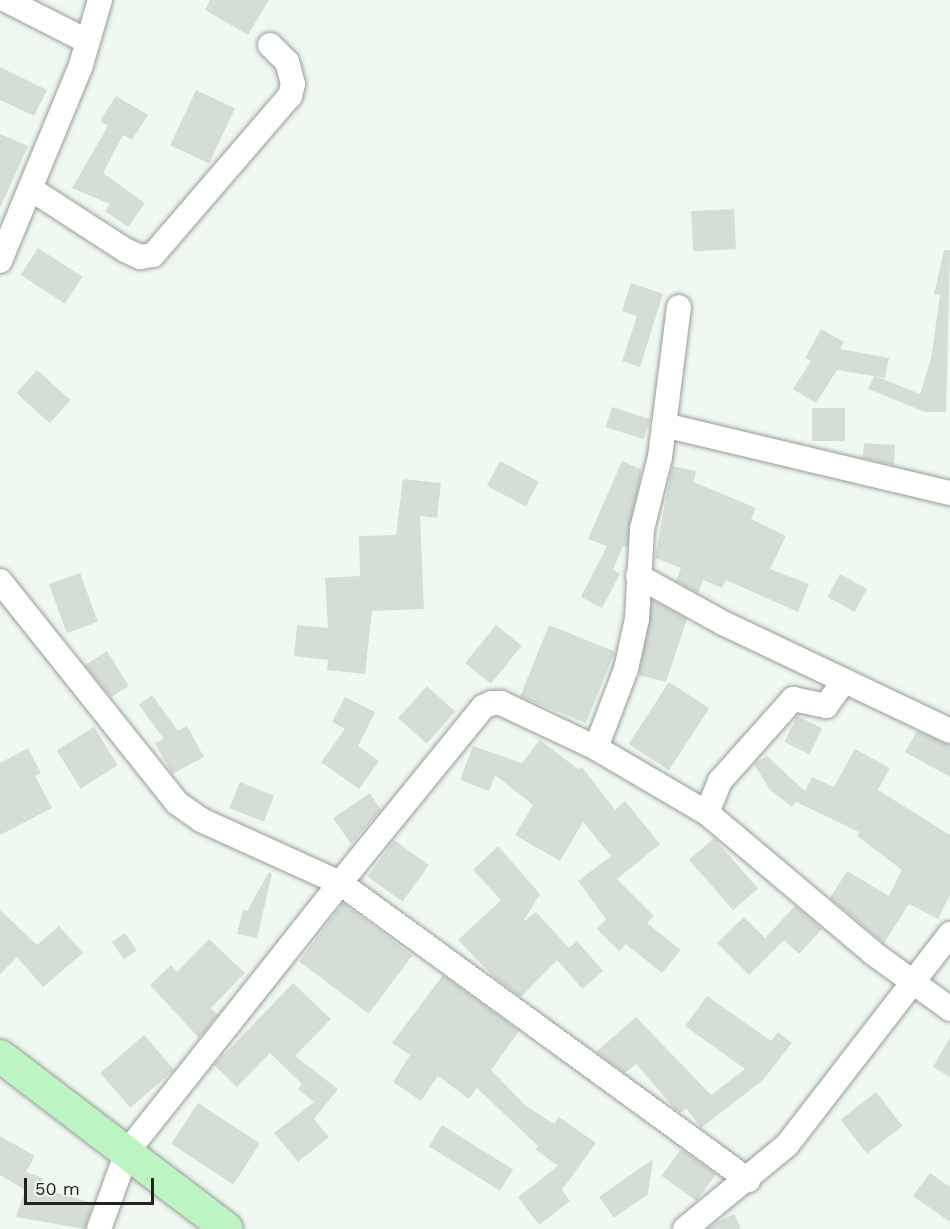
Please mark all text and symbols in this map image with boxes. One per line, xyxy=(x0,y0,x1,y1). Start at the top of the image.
scale bar xyxy=(27,1166,158,1204)
text: 50 m xyxy=(35,1178,80,1199)

